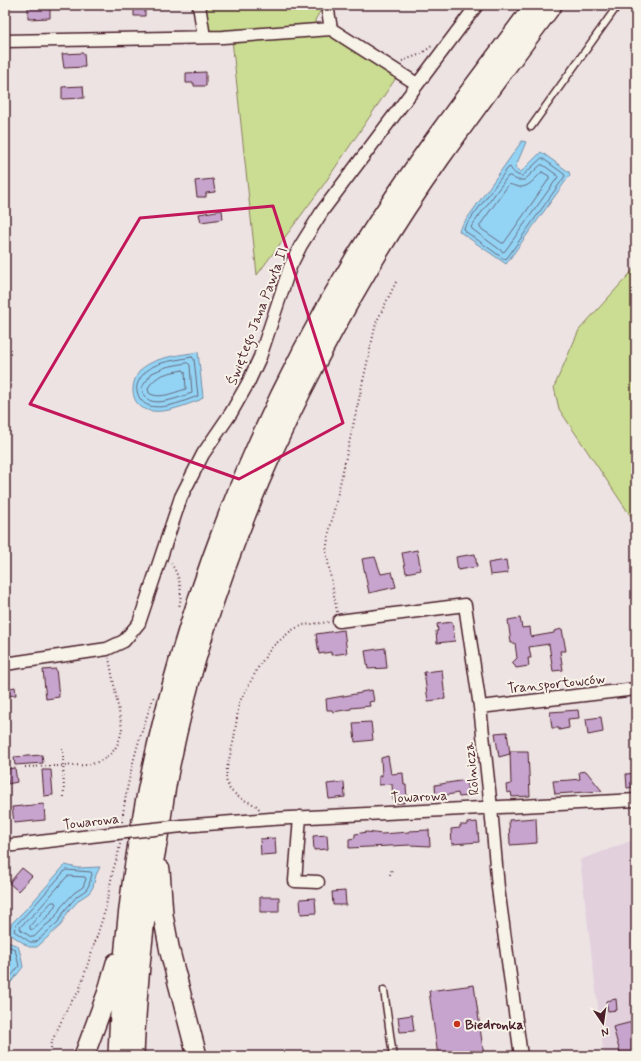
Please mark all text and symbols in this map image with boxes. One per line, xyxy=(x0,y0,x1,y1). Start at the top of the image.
street label: Świętego Jana Pawła II xyxy=(223,245,294,389)
street label: Transportowców xyxy=(506,670,606,698)
street label: Rolnicza xyxy=(460,741,484,796)
street label: Towarowa xyxy=(390,787,448,807)
street label: Towarowa xyxy=(62,810,120,834)
north arrow xyxy=(583,1003,623,1043)
place label: Biedronka xyxy=(465,1016,524,1034)
marker: Biedronka xyxy=(452,1019,462,1029)
text: N xyxy=(600,1024,610,1039)

